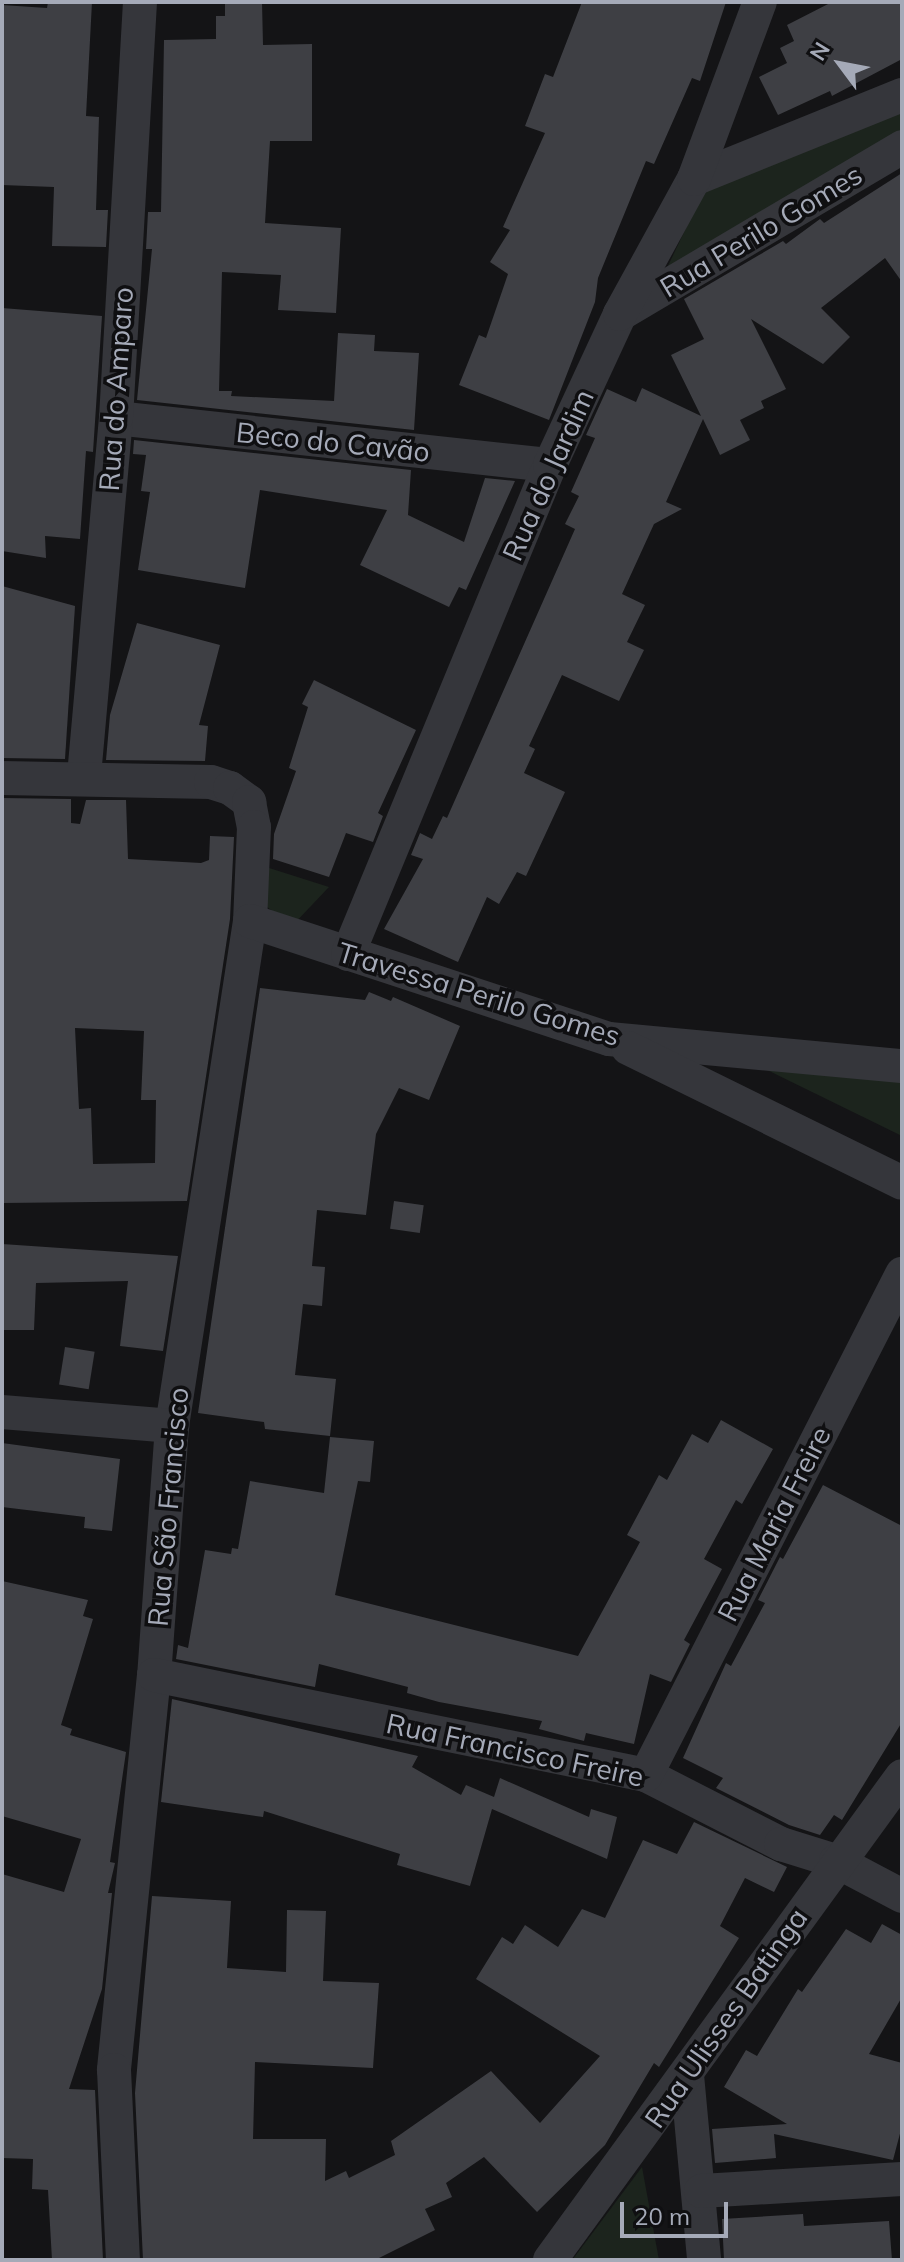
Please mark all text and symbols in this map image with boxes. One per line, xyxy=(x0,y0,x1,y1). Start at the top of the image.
north arrow xyxy=(800,24,880,104)
text: N xyxy=(803,37,836,66)
street label: Rua Perilo Gomes xyxy=(654,158,868,304)
street label: Rua do Amparo xyxy=(92,286,140,492)
street label: Rua do Jardim xyxy=(495,384,601,566)
street label: Beco do Cavão xyxy=(235,415,431,469)
street label: Travessa Perilo Gomes xyxy=(334,935,624,1053)
street label: Rua São Francisco xyxy=(141,1386,195,1628)
street label: Rua Maria Freire xyxy=(710,1421,838,1627)
street label: Rua Francisco Freire xyxy=(383,1706,647,1794)
street label: Rua Ulisses Batinga xyxy=(638,1902,814,2134)
scale bar xyxy=(624,2186,732,2236)
text: 20 m xyxy=(634,2201,690,2231)

